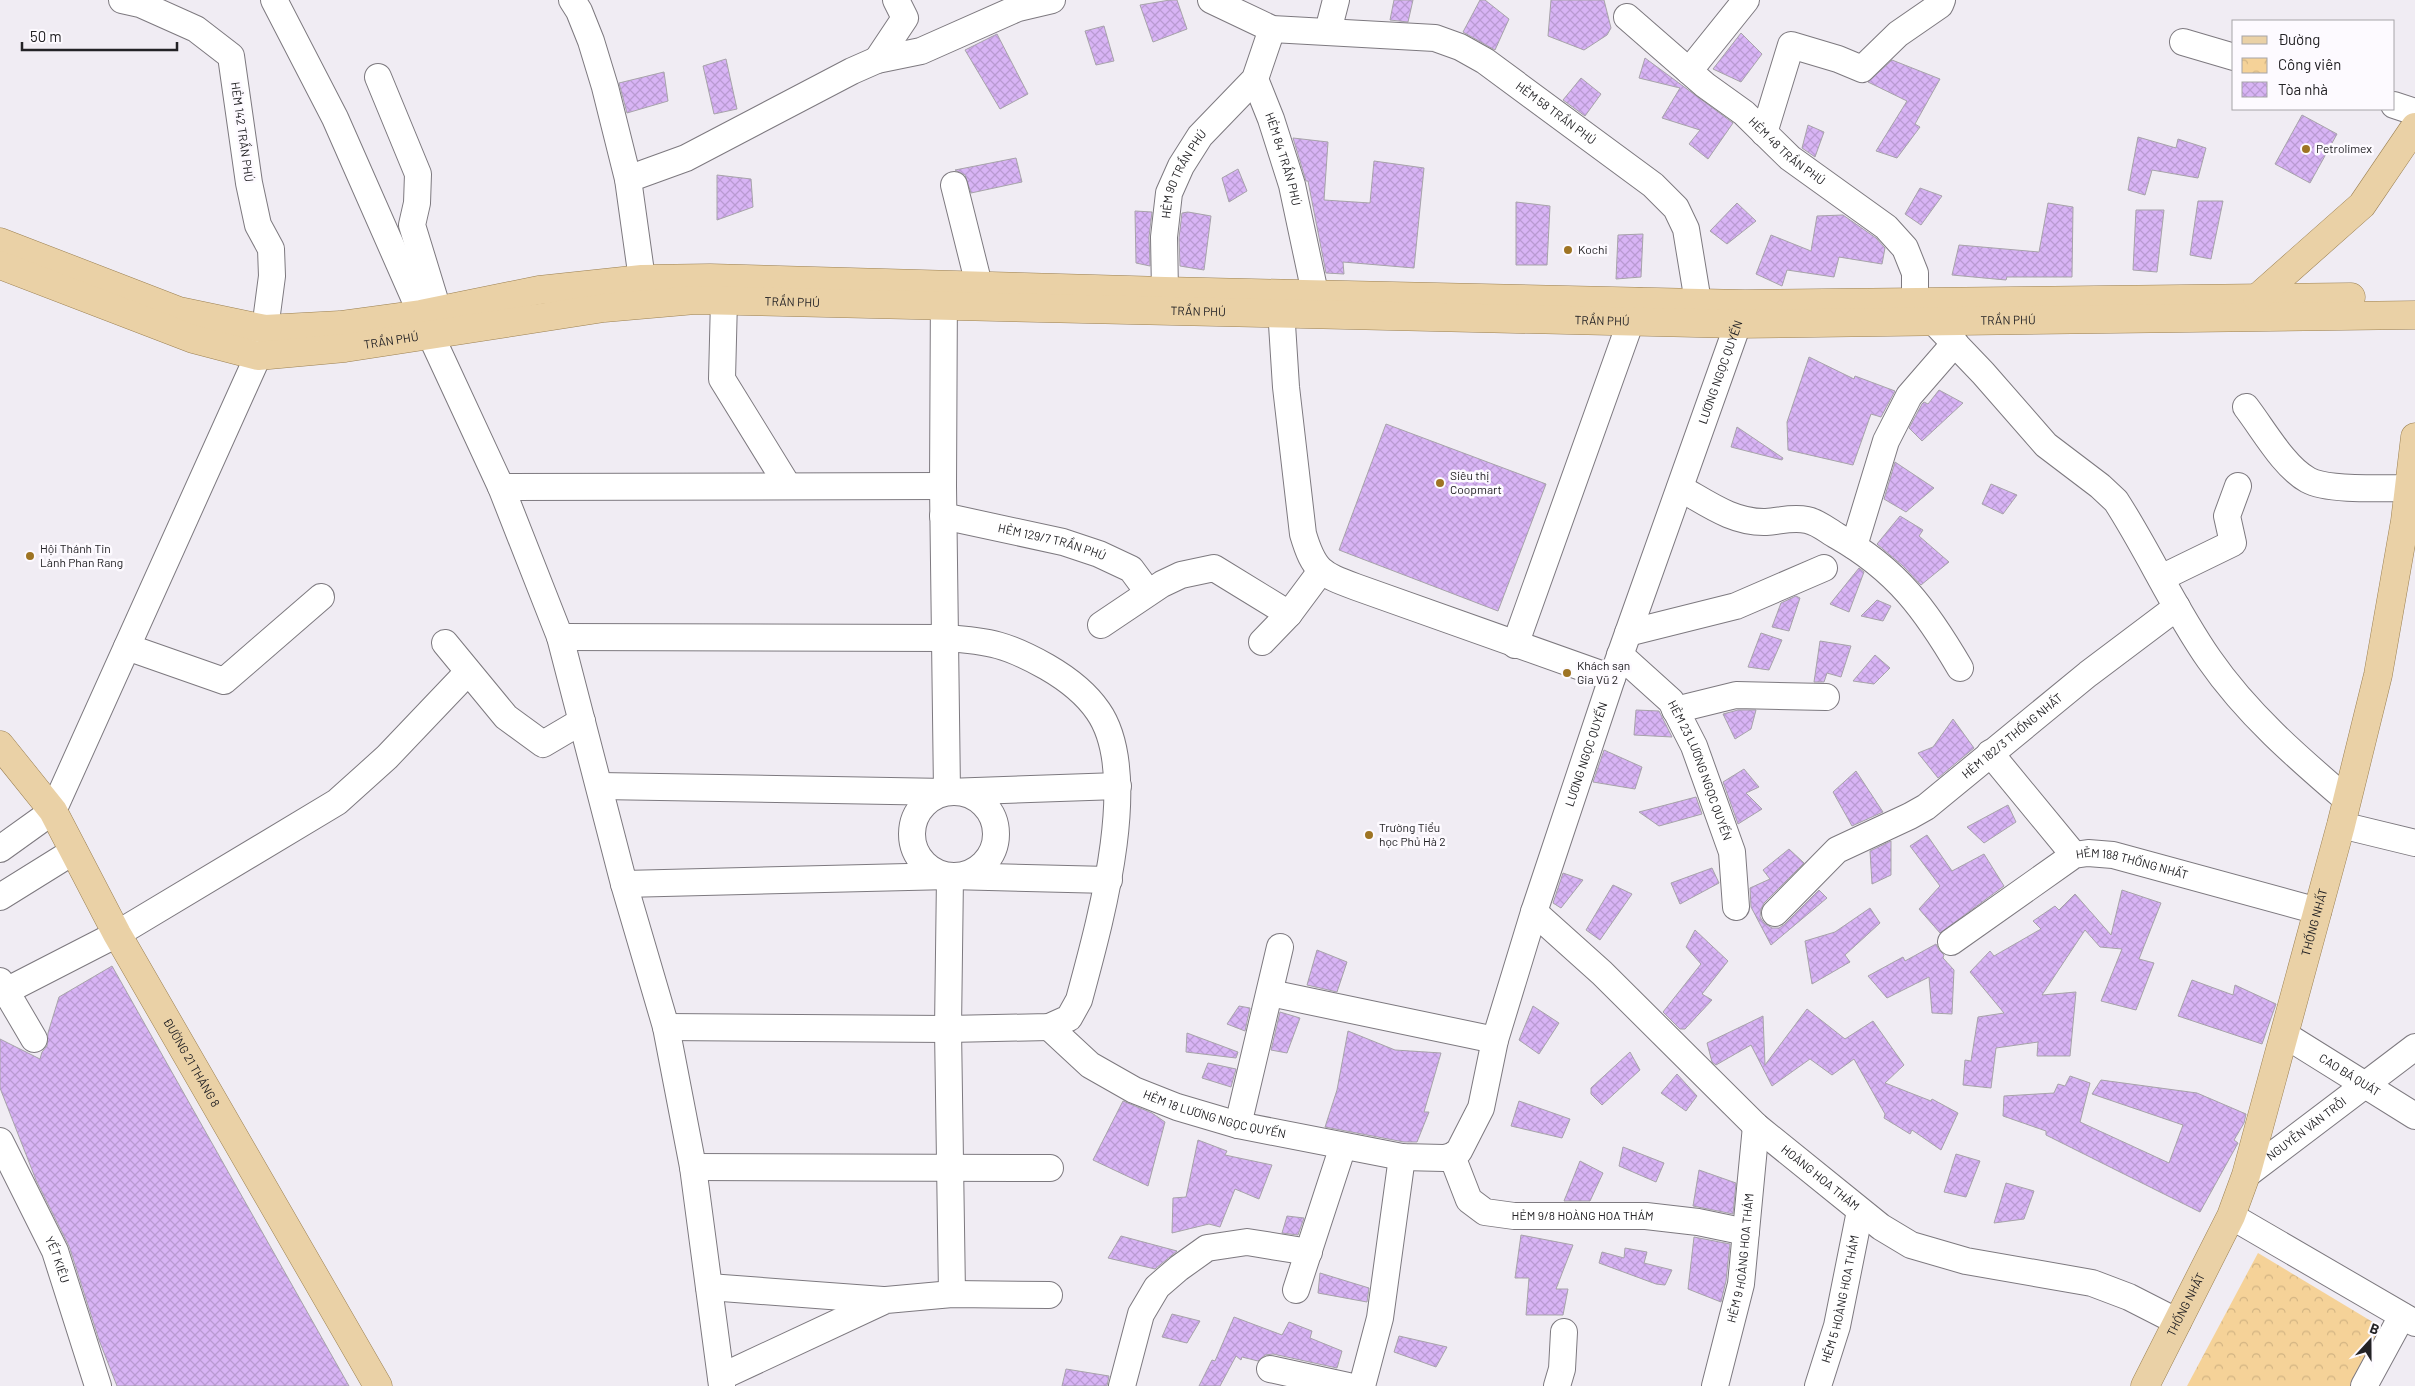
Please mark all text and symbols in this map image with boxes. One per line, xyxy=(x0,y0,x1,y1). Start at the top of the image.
scale bar xyxy=(22,20,178,52)
legend xyxy=(2232,20,2395,110)
text: 50 m xyxy=(30,27,62,45)
text: Đường xyxy=(2278,30,2320,48)
text: Công viên xyxy=(2278,55,2341,73)
street label: HẺM 58 TRẦN PHÚ xyxy=(1514,78,1599,147)
text: Tòa nhà xyxy=(2278,80,2328,98)
street label: HẺM 142 TRẦN PHÚ xyxy=(229,81,257,183)
street label: HẺM 84 TRẦN PHÚ xyxy=(1263,110,1304,207)
street label: HẺM 48 TRẦN PHÚ xyxy=(1746,114,1828,187)
street label: HẺM 90 TRẦN PHÚ xyxy=(1158,126,1209,219)
place label: Petrolimex xyxy=(2316,141,2372,155)
marker: Petrolimex xyxy=(2300,143,2312,155)
place label: Kochi xyxy=(1578,242,1607,256)
marker: Kochi xyxy=(1562,244,1574,256)
street label: TRẦN PHÚ xyxy=(765,294,820,309)
street label: TRẦN PHÚ xyxy=(1170,303,1226,318)
street label: TRẦN PHÚ xyxy=(1574,312,1630,328)
street label: TRẦN PHÚ xyxy=(1980,312,2036,327)
street label: LƯƠNG NGỌC QUYẾN xyxy=(1695,318,1745,426)
street label: TRẦN PHÚ xyxy=(363,329,419,351)
place label: Siêu thị Coopmart xyxy=(1450,468,1502,496)
marker: Siêu thị Coopmart xyxy=(1434,477,1446,489)
street label: HẺM 129/7 TRẦN PHÚ xyxy=(997,520,1109,562)
place label: Hội Thánh Tin Lành Phan Rang xyxy=(40,541,123,569)
marker: Hội Thánh Tin Lành Phan Rang xyxy=(24,550,36,562)
place label: Khách sạn Gia Vũ 2 xyxy=(1577,658,1630,686)
marker: Khách sạn Gia Vũ 2 xyxy=(1561,667,1573,679)
street label: HẺM 182/3 THỐNG NHẤT xyxy=(1959,690,2065,781)
street label: HẺM 23 LƯƠNG NGỌC QUYẾN xyxy=(1666,698,1735,842)
street label: LƯƠNG NGỌC QUYẾN xyxy=(1562,700,1610,808)
place label: Trường Tiểu học Phủ Hà 2 xyxy=(1379,820,1446,848)
marker: Trường Tiểu học Phủ Hà 2 xyxy=(1363,829,1375,841)
street label: HẺM 188 THỐNG NHẤT xyxy=(2075,845,2190,881)
street label: THỐNG NHẤT xyxy=(2298,887,2330,957)
street label: ĐƯỜNG 21 THÁNG 8 xyxy=(161,1015,223,1109)
street label: CAO BÁ QUÁT xyxy=(2317,1050,2383,1099)
street label: HẺM 18 LƯƠNG NGỌC QUYẾN xyxy=(1141,1086,1287,1140)
street label: NGUYỄN VĂN TRỖI xyxy=(2263,1094,2349,1163)
street label: HOÀNG HOA THÁM xyxy=(1779,1141,1863,1213)
street label: HẺM 9 HOÀNG HOA THÁM xyxy=(1723,1192,1756,1324)
street label: HẺM 9/8 HOÀNG HOA THÁM xyxy=(1512,1208,1654,1223)
street label: YẾT KIÊU xyxy=(43,1234,73,1285)
street label: HẺM 5 HOÀNG HOA THÁM xyxy=(1818,1234,1861,1364)
street label: THỐNG NHẤT xyxy=(2163,1270,2207,1338)
north arrow xyxy=(2345,1316,2395,1366)
text: B xyxy=(2368,1319,2382,1338)

